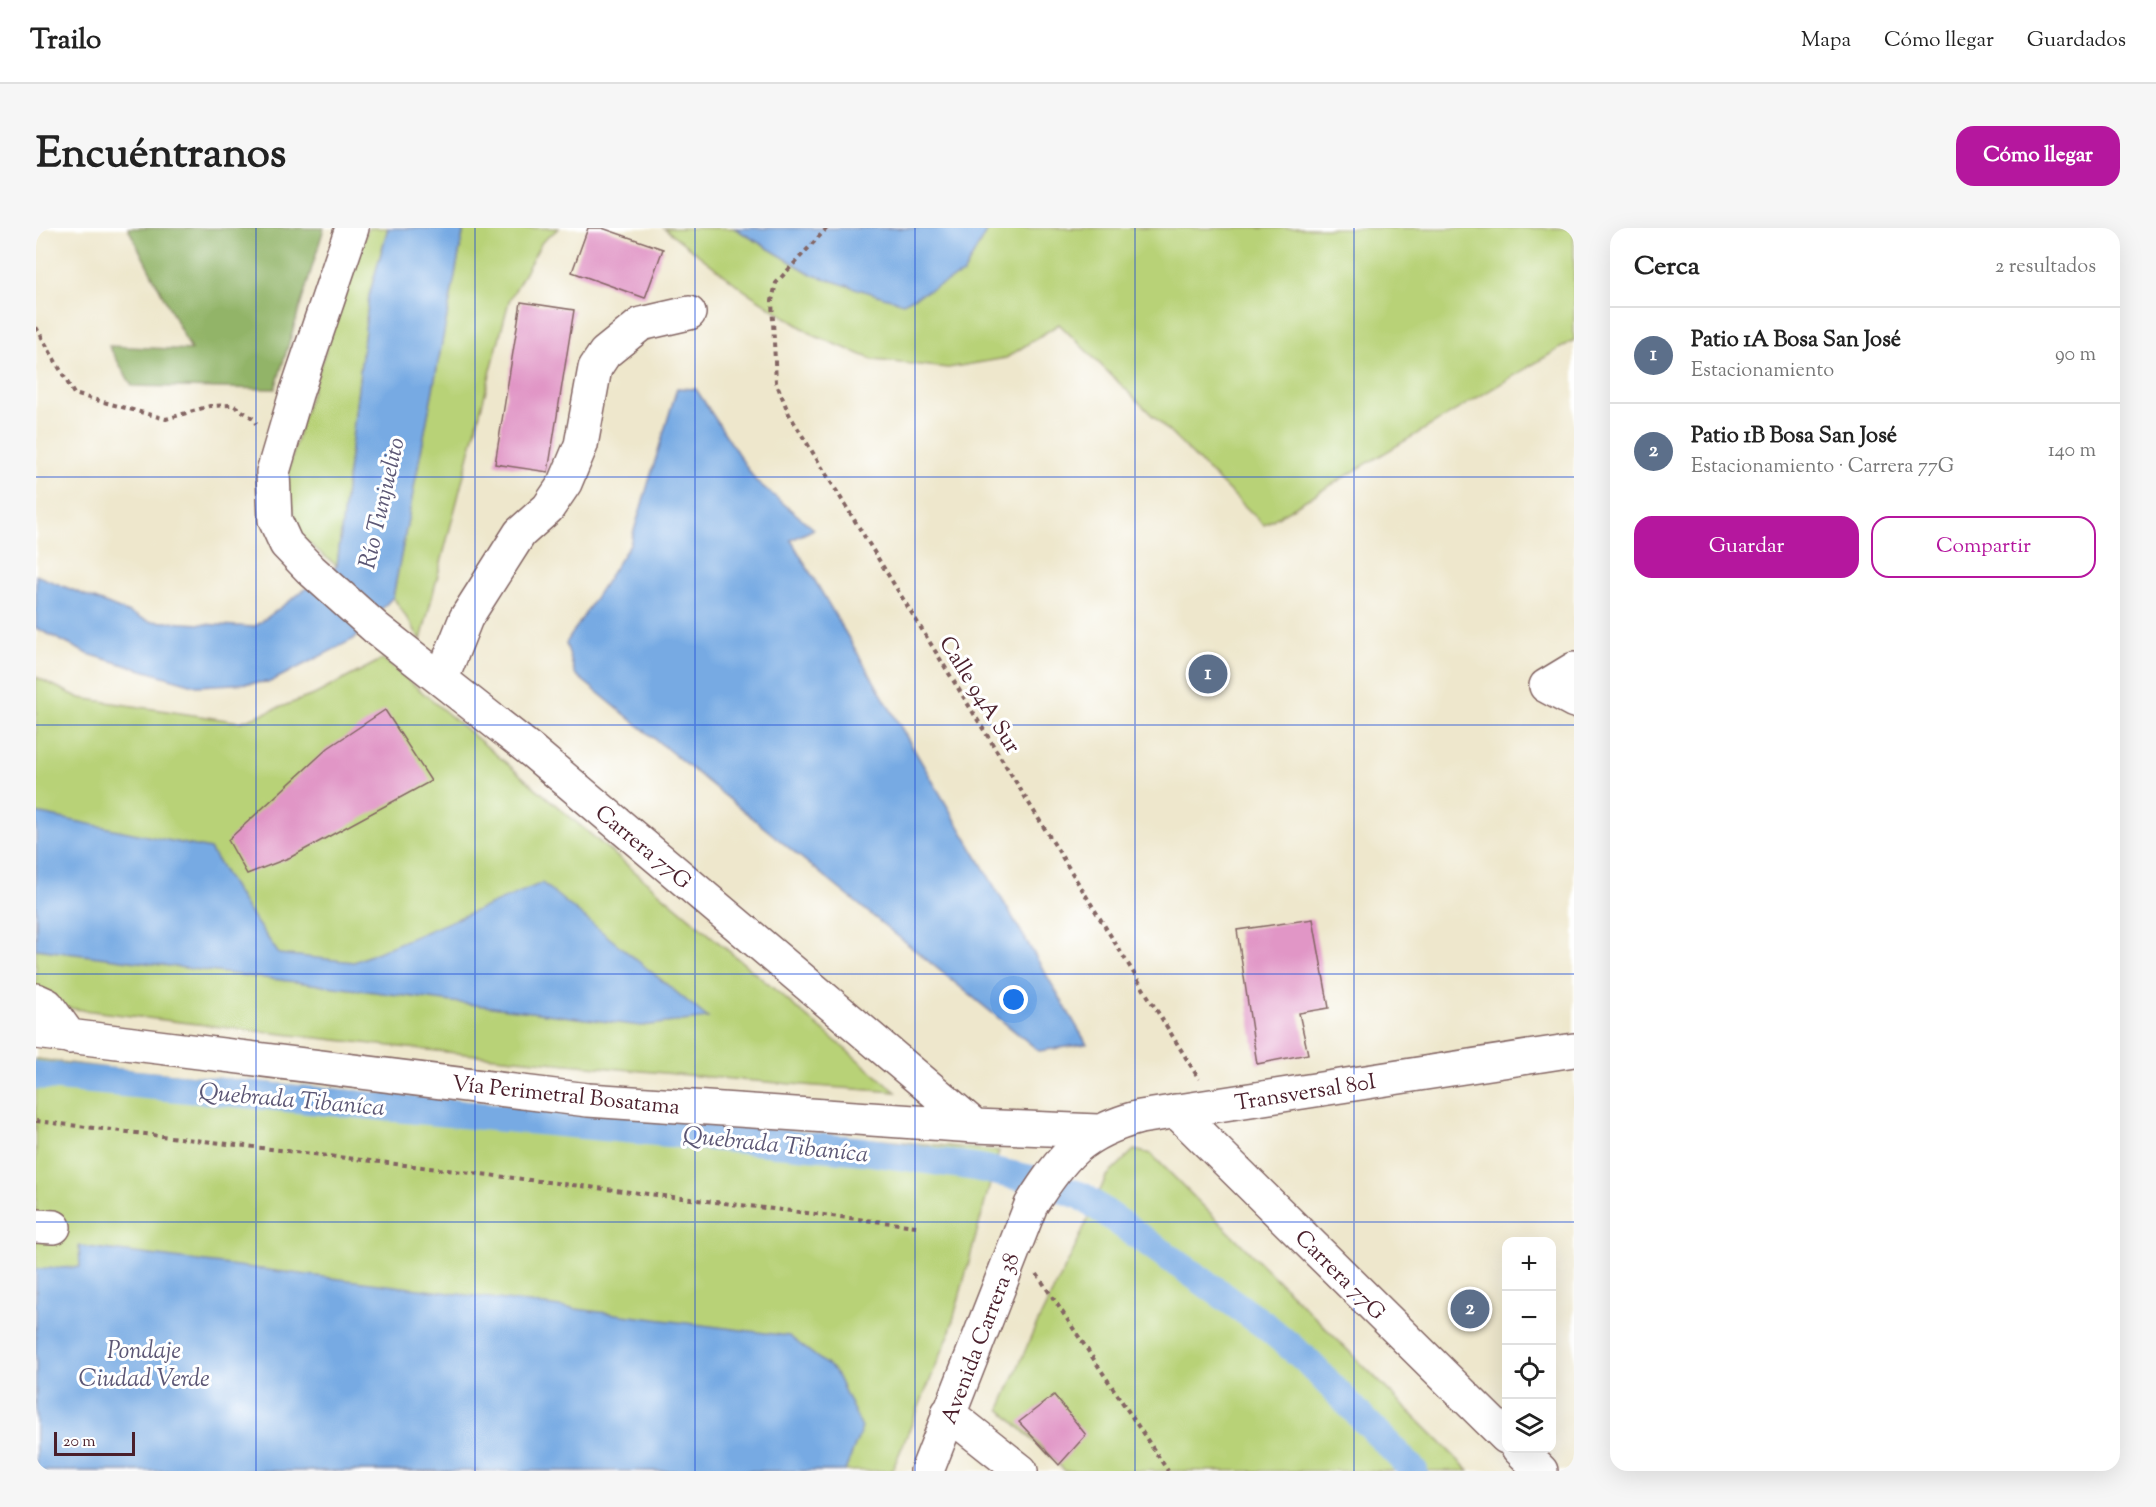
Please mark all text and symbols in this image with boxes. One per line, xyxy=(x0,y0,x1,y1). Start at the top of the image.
text: Trailo xyxy=(30,21,101,61)
text: Mapa xyxy=(1801,26,1851,56)
text: Cómo llegar xyxy=(1884,26,1994,56)
text: Guardados xyxy=(2027,26,2126,56)
text: Encuéntranos xyxy=(36,126,286,186)
button: Cómo llegar xyxy=(1956,126,2120,186)
text: Cerca xyxy=(1634,249,1700,286)
text: 2 resultados xyxy=(1995,253,2096,282)
text: Patio 1A Bosa San José xyxy=(1691,325,1901,357)
text: 1 xyxy=(1650,341,1657,370)
text: 90 m xyxy=(2055,341,2096,370)
text: Estacionamiento xyxy=(1691,357,1834,386)
text: Patio 1B Bosa San José xyxy=(1691,421,1897,453)
water label: Río Tunjuelito xyxy=(351,434,415,572)
text: 2 xyxy=(1649,437,1658,466)
text: 140 m xyxy=(2048,437,2096,466)
text: Estacionamiento · Carrera 77G xyxy=(1691,453,1954,482)
button: Guardar xyxy=(1634,516,1859,578)
button: Compartir xyxy=(1871,516,2096,578)
street label: Calle 94A Sur xyxy=(930,631,1027,760)
pin: 1 xyxy=(1188,652,1228,696)
street label: Carrera 77G xyxy=(587,798,697,898)
your location xyxy=(999,985,1028,1014)
street label: Transversal 80I xyxy=(1233,1067,1378,1121)
street label: Vía Perimetral Bosatama xyxy=(450,1069,681,1125)
water label: Quebrada Tibaníca xyxy=(198,1076,386,1126)
water label: Quebrada Tibaníca xyxy=(681,1119,870,1173)
street label: Carrera 77G xyxy=(1286,1223,1392,1329)
map controls xyxy=(1502,1237,1556,1453)
button: + xyxy=(1502,1237,1556,1291)
street label: Avenida Carrera 38 xyxy=(934,1249,1029,1429)
pin: 2 xyxy=(1450,1286,1490,1332)
button: − xyxy=(1502,1291,1556,1345)
water label: Pondaje Ciudad Verde xyxy=(78,1335,210,1397)
button: locate xyxy=(1502,1345,1556,1399)
button: layers xyxy=(1502,1399,1556,1453)
scale bar xyxy=(54,1429,135,1456)
text: 20 m xyxy=(63,1431,96,1454)

